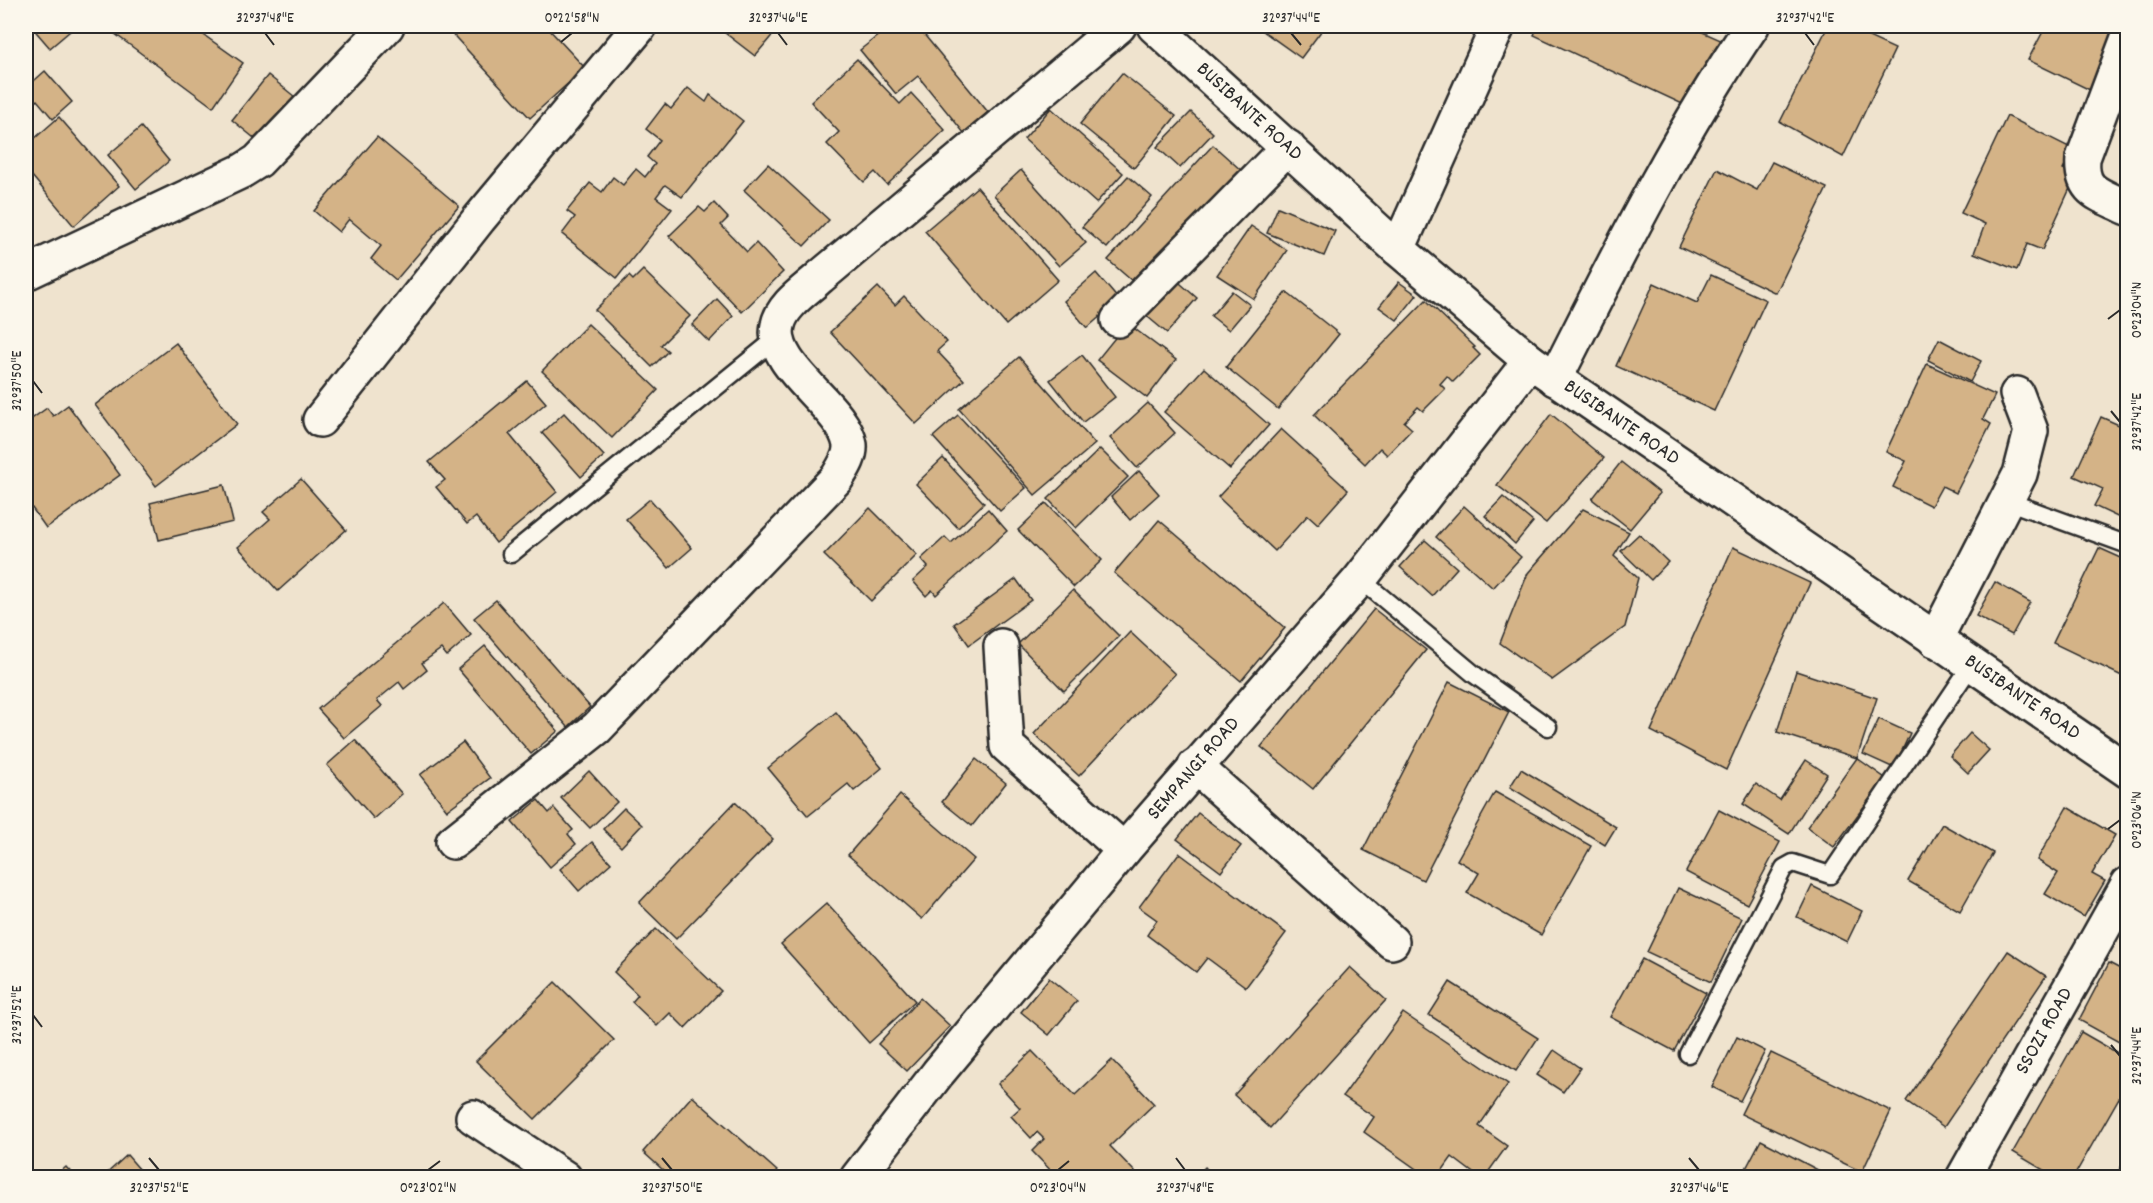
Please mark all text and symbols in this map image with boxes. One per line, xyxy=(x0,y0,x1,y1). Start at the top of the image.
text: 32°37'48"E xyxy=(236,8,294,30)
text: 0°22'58"N xyxy=(545,8,599,30)
text: 32°37'46"E xyxy=(748,8,808,30)
text: 32°37'44"E xyxy=(1262,8,1320,30)
text: 32°37'42"E xyxy=(1776,8,1834,30)
street label: BUSIBANTE ROAD xyxy=(1189,56,1309,169)
text: 0°23'04"N xyxy=(2127,282,2149,338)
text: 32°37'50"E xyxy=(7,350,29,411)
street label: BUSIBANTE ROAD xyxy=(1557,373,1685,474)
text: 32°37'42"E xyxy=(2127,393,2149,451)
street label: BUSIBANTE ROAD xyxy=(1958,648,2086,749)
street label: SEMPANGI ROAD xyxy=(1141,711,1248,828)
text: 0°23'06"N xyxy=(2127,791,2149,849)
street label: SSOZI ROAD xyxy=(2009,982,2082,1081)
text: 32°37'52"E xyxy=(7,985,29,1045)
text: 32°37'44"E xyxy=(2127,1027,2149,1085)
text: 32°37'52"E xyxy=(129,1178,189,1200)
text: 0°23'02"N xyxy=(400,1178,456,1200)
text: 32°37'50"E xyxy=(642,1178,703,1200)
text: 0°23'04"N xyxy=(1030,1178,1086,1200)
text: 32°37'48"E xyxy=(1156,1178,1214,1200)
text: 32°37'46"E xyxy=(1669,1178,1729,1200)

